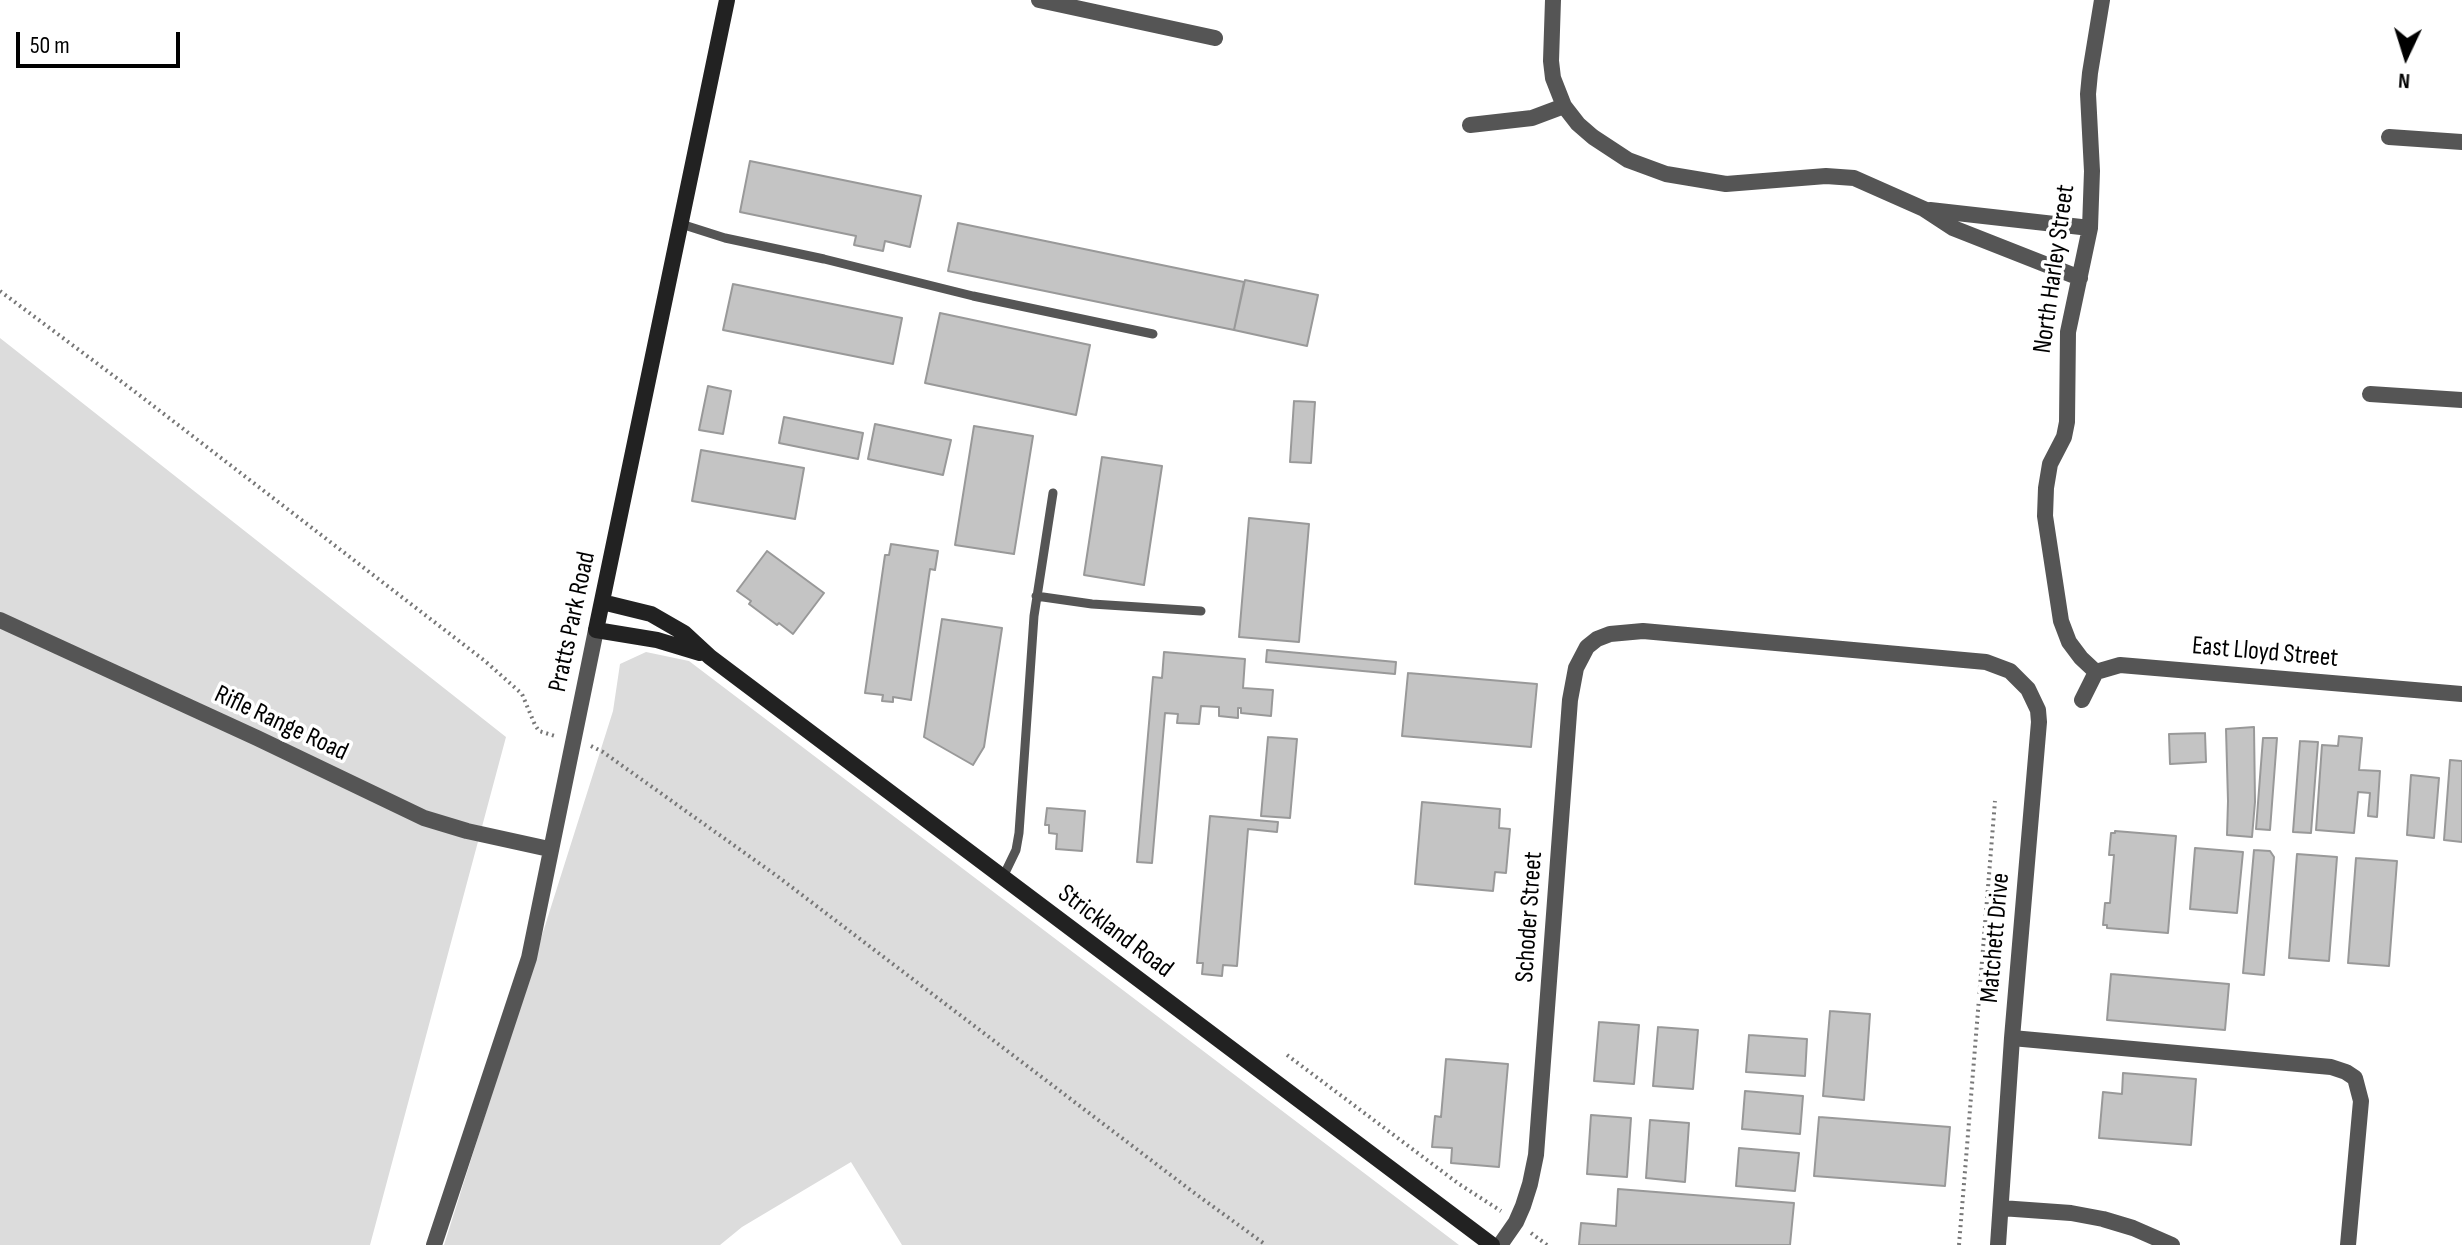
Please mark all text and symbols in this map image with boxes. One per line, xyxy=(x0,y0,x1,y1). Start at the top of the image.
scale bar xyxy=(20,16,184,66)
north arrow xyxy=(2366,16,2446,96)
text: 50 m xyxy=(30,31,70,60)
text: N xyxy=(2397,67,2411,94)
street label: North Harley Street xyxy=(2028,183,2082,355)
street label: Pratts Park Road xyxy=(543,549,603,695)
street label: East Lloyd Street xyxy=(2191,631,2339,675)
street label: Rifle Range Road xyxy=(209,679,353,769)
street label: Schoder Street xyxy=(1510,850,1550,984)
street label: Matchett Drive xyxy=(1975,872,2017,1004)
street label: Strickland Road xyxy=(1051,879,1179,985)

